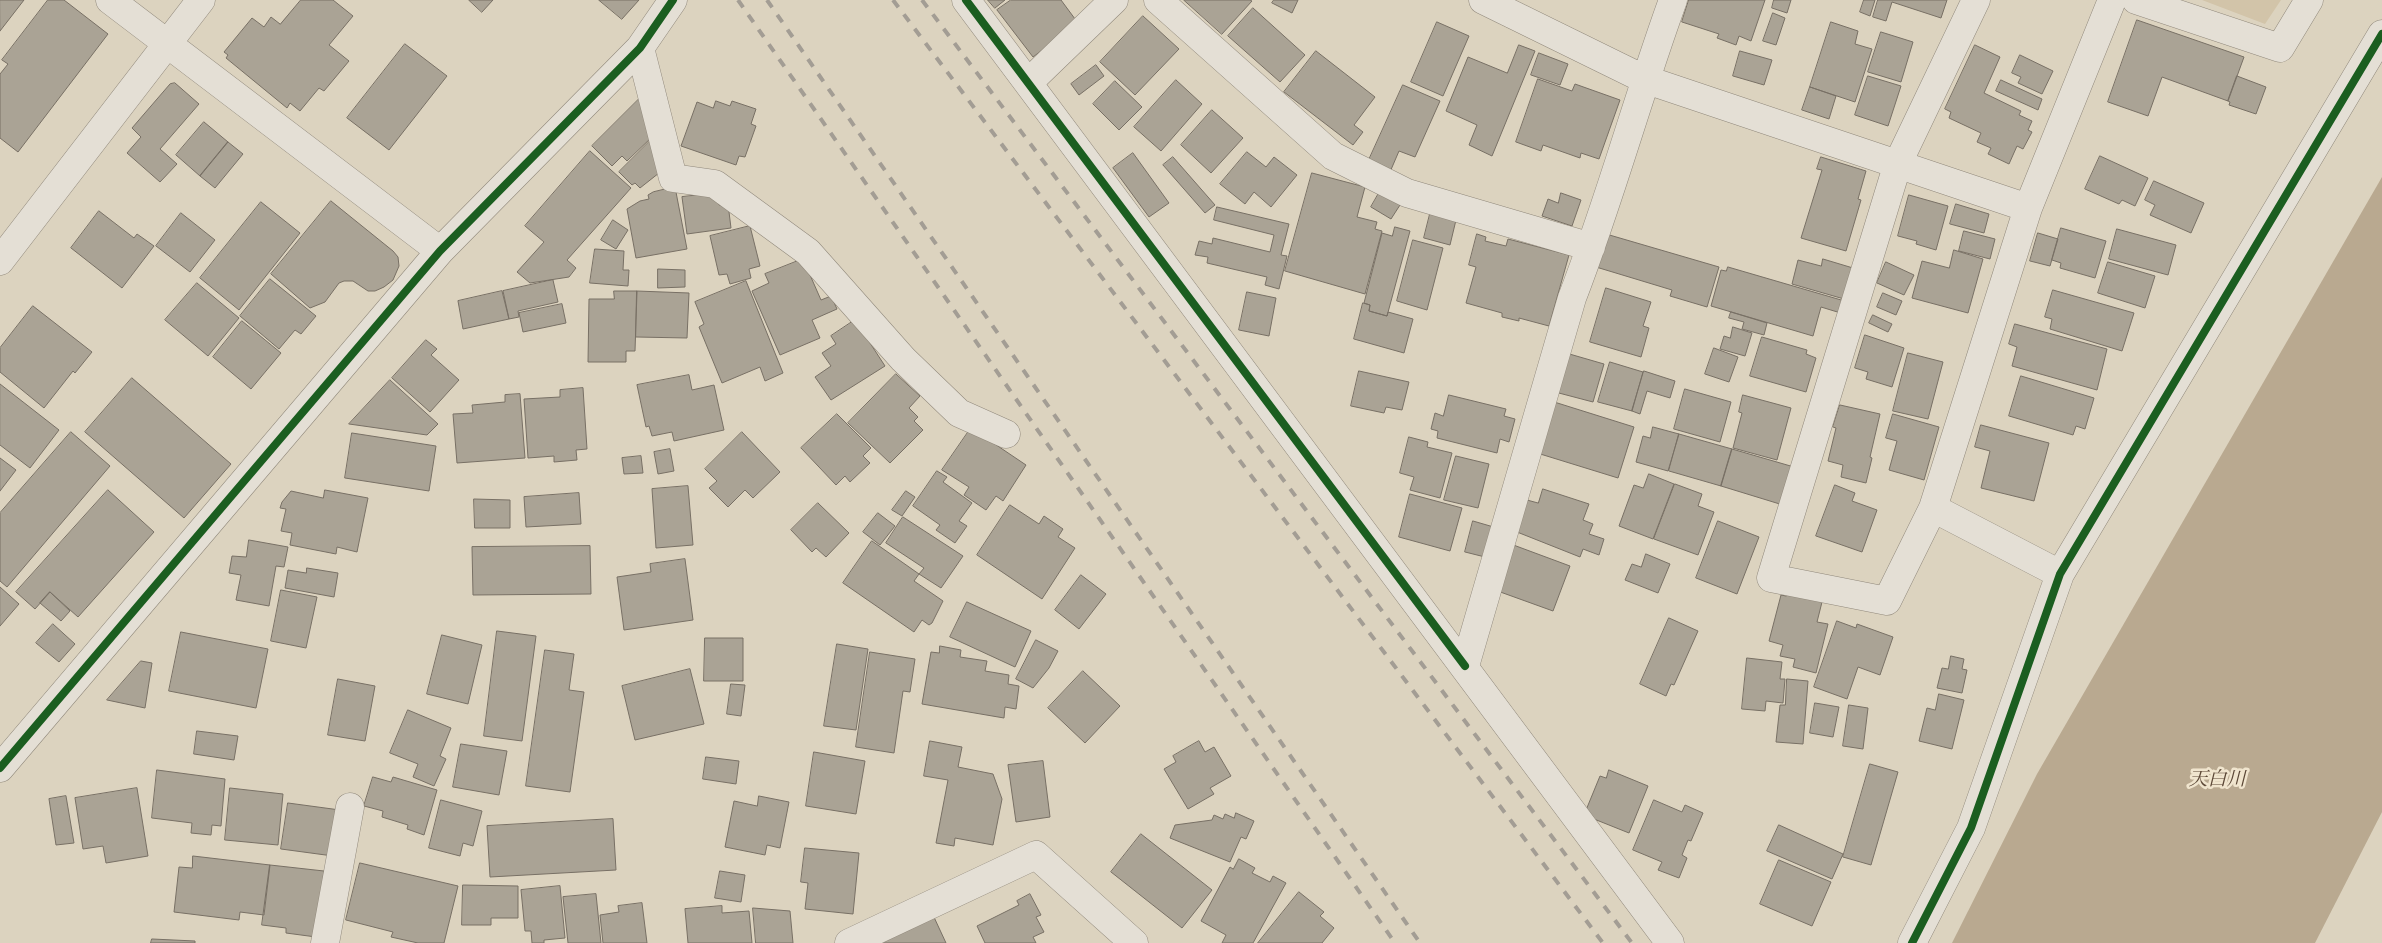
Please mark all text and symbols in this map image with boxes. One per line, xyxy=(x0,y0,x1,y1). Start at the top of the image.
water label: 天白川 xyxy=(2189,771,2245,793)

